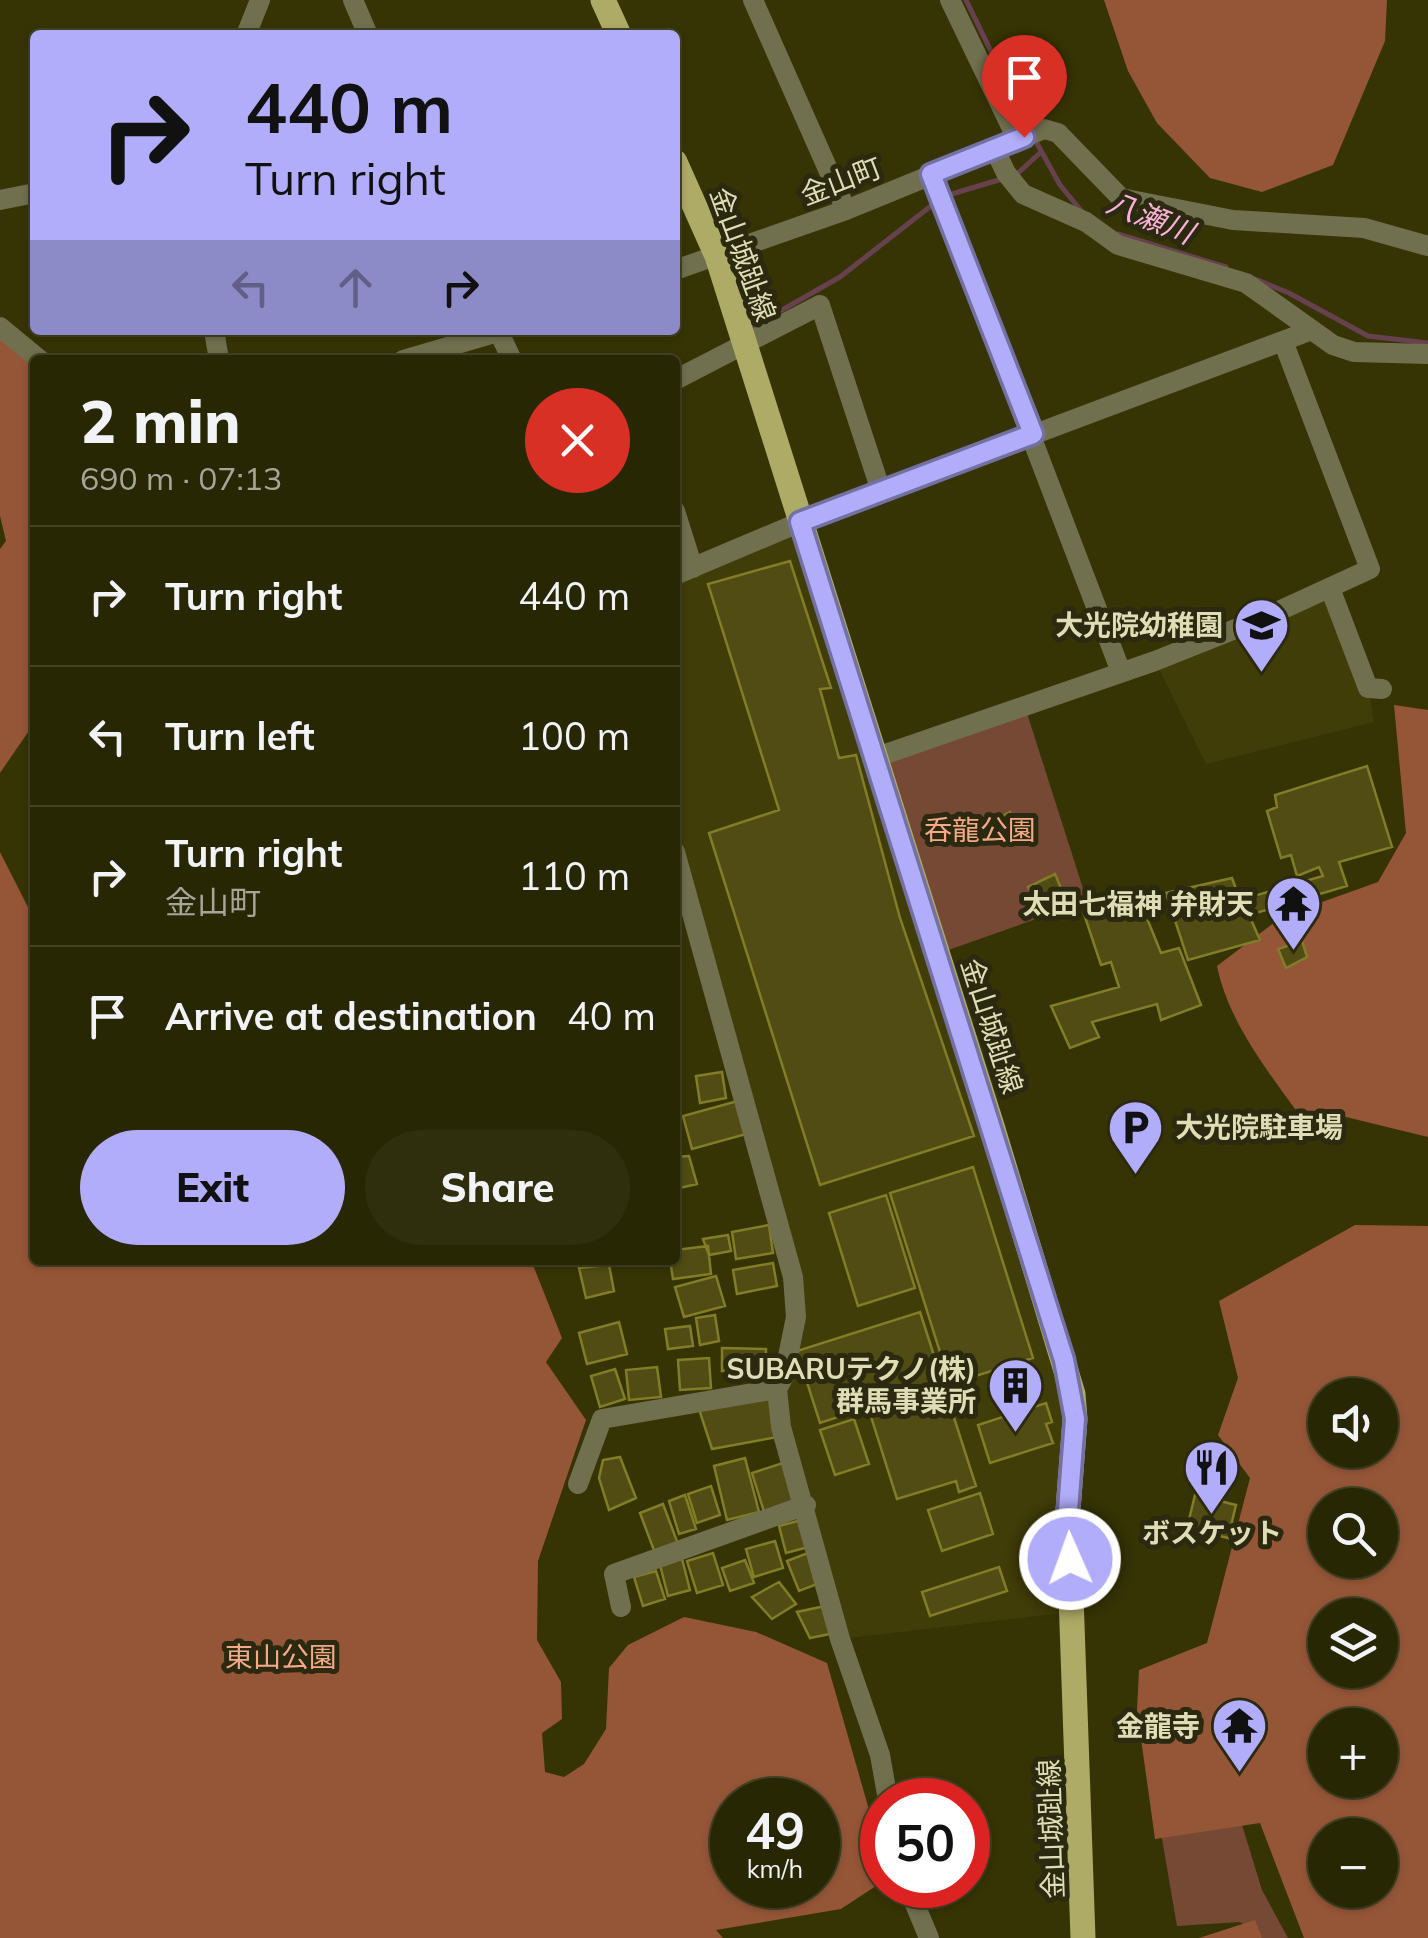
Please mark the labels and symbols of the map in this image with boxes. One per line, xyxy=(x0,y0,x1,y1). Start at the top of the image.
pin xyxy=(982,35,1067,138)
street label: 金山町 xyxy=(795,149,886,212)
street label: 金山城趾線 xyxy=(703,182,784,326)
water label: 八瀬川 xyxy=(1102,183,1202,253)
school or university icon: 大光院幼稚園 xyxy=(1232,595,1292,674)
place label: 大光院幼稚園 xyxy=(1055,607,1223,642)
park label: 呑龍公園 xyxy=(924,812,1036,847)
temple icon: 太田七福神 弁財天 xyxy=(1263,874,1323,953)
place label: 太田七福神 弁財天 xyxy=(1022,886,1254,921)
street label: 金山城趾線 xyxy=(954,954,1031,1098)
parking icon: 大光院駐車場 xyxy=(1106,1097,1166,1176)
place label: 大光院駐車場 xyxy=(1175,1109,1343,1144)
place label: SUBARUテクノ(株) 群馬事業所 xyxy=(726,1351,976,1418)
building icon: SUBARUテクノ(株) 群馬事業所 xyxy=(985,1355,1045,1434)
restaurant icon: ボスケット xyxy=(1182,1437,1242,1516)
position arrow xyxy=(1018,1507,1122,1611)
place label: ボスケット xyxy=(1142,1515,1282,1550)
park label: 東山公園 xyxy=(225,1639,337,1674)
temple icon: 金龍寺 xyxy=(1209,1696,1269,1775)
place label: 金龍寺 xyxy=(1116,1708,1200,1743)
street label: 金山城趾線 xyxy=(1031,1758,1070,1900)
speed limit sign: 50 xyxy=(860,1778,990,1908)

